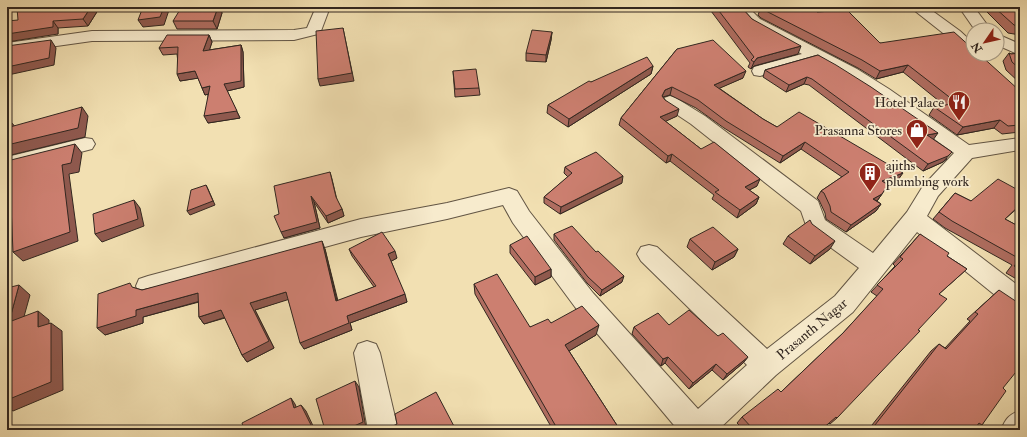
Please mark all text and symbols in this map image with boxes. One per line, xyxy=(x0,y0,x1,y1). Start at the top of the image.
north arrow xyxy=(965,22,1005,62)
text: N xyxy=(968,39,986,56)
restaurant icon: Hotel Palace xyxy=(946,89,972,122)
place label: Hotel Palace xyxy=(875,94,944,111)
shop icon: Prasanna Stores xyxy=(904,117,930,150)
place label: Prasanna Stores xyxy=(814,122,902,139)
place label: ajiths plumbing work xyxy=(885,157,970,191)
building icon: ajiths plumbing work xyxy=(857,160,883,193)
street label: Prasanth Nagar xyxy=(773,294,852,364)

